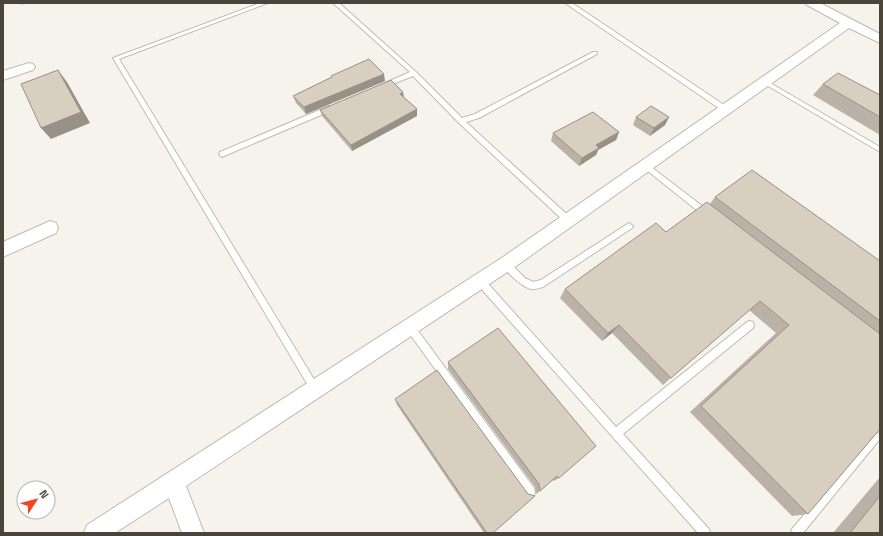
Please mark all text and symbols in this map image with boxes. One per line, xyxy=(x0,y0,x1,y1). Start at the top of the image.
north arrow xyxy=(16,480,56,520)
text: N xyxy=(36,487,52,501)

